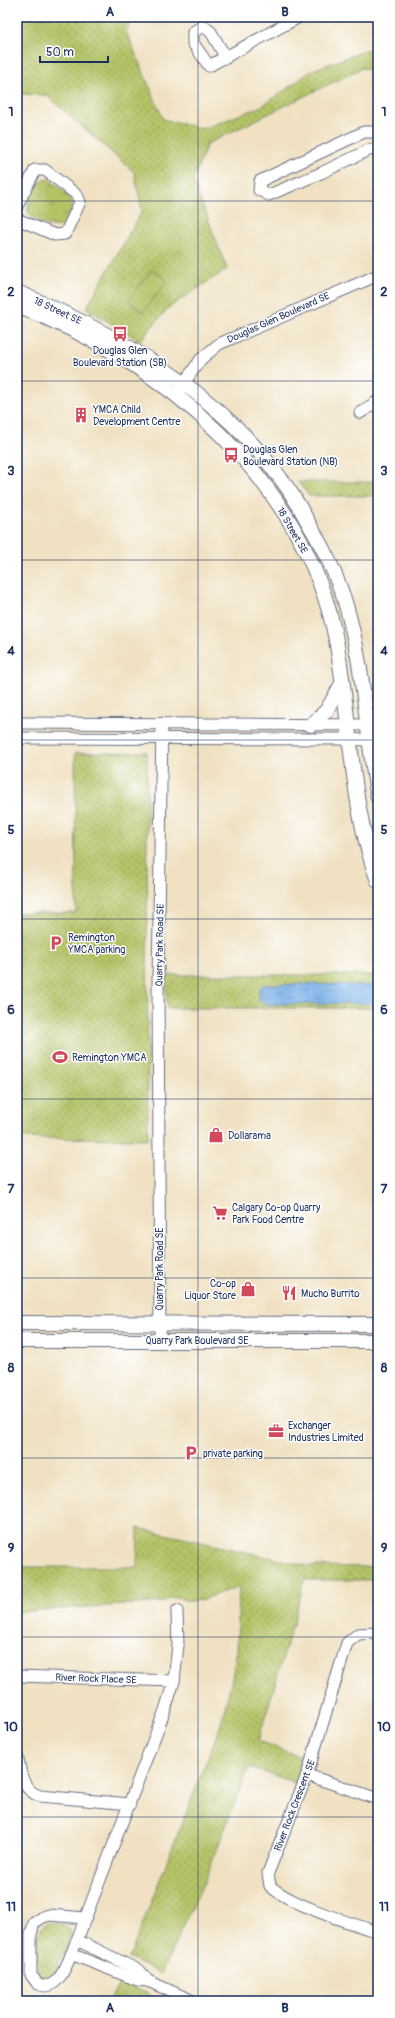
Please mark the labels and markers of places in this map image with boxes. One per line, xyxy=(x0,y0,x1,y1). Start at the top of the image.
bus stop icon: Douglas Glen Boulevard Station (SB) xyxy=(111,325,129,343)
place label: Douglas Glen Boulevard Station (SB) xyxy=(73,345,167,369)
place label: YMCA Child Development Centre xyxy=(92,404,180,428)
building icon: YMCA Child Development Centre xyxy=(72,406,90,424)
place label: Douglas Glen Boulevard Station (NB) xyxy=(243,444,338,468)
bus stop icon: Douglas Glen Boulevard Station (NB) xyxy=(222,446,240,464)
place label: Remington YMCA parking xyxy=(67,932,125,956)
parking icon: Remington YMCA parking xyxy=(47,934,65,952)
sports icon: Remington YMCA xyxy=(51,1048,69,1066)
place label: Remington YMCA xyxy=(72,1052,147,1064)
shop icon: Dollarama xyxy=(207,1126,225,1144)
place label: Dollarama xyxy=(228,1130,271,1142)
place label: Calgary Co-op Quarry Park Food Centre xyxy=(232,1202,321,1226)
supermarket icon: Calgary Co-op Quarry Park Food Centre xyxy=(211,1204,229,1222)
place label: Co-op Liquor Store xyxy=(184,1278,236,1302)
shop icon: Co-op Liquor Store xyxy=(239,1280,257,1298)
restaurant icon: Mucho Burrito xyxy=(280,1284,298,1302)
place label: Mucho Burrito xyxy=(301,1288,360,1300)
place label: Exchanger Industries Limited xyxy=(288,1420,364,1444)
office icon: Exchanger Industries Limited xyxy=(267,1422,285,1440)
parking icon: private parking xyxy=(182,1444,200,1462)
place label: private parking xyxy=(203,1448,263,1460)

